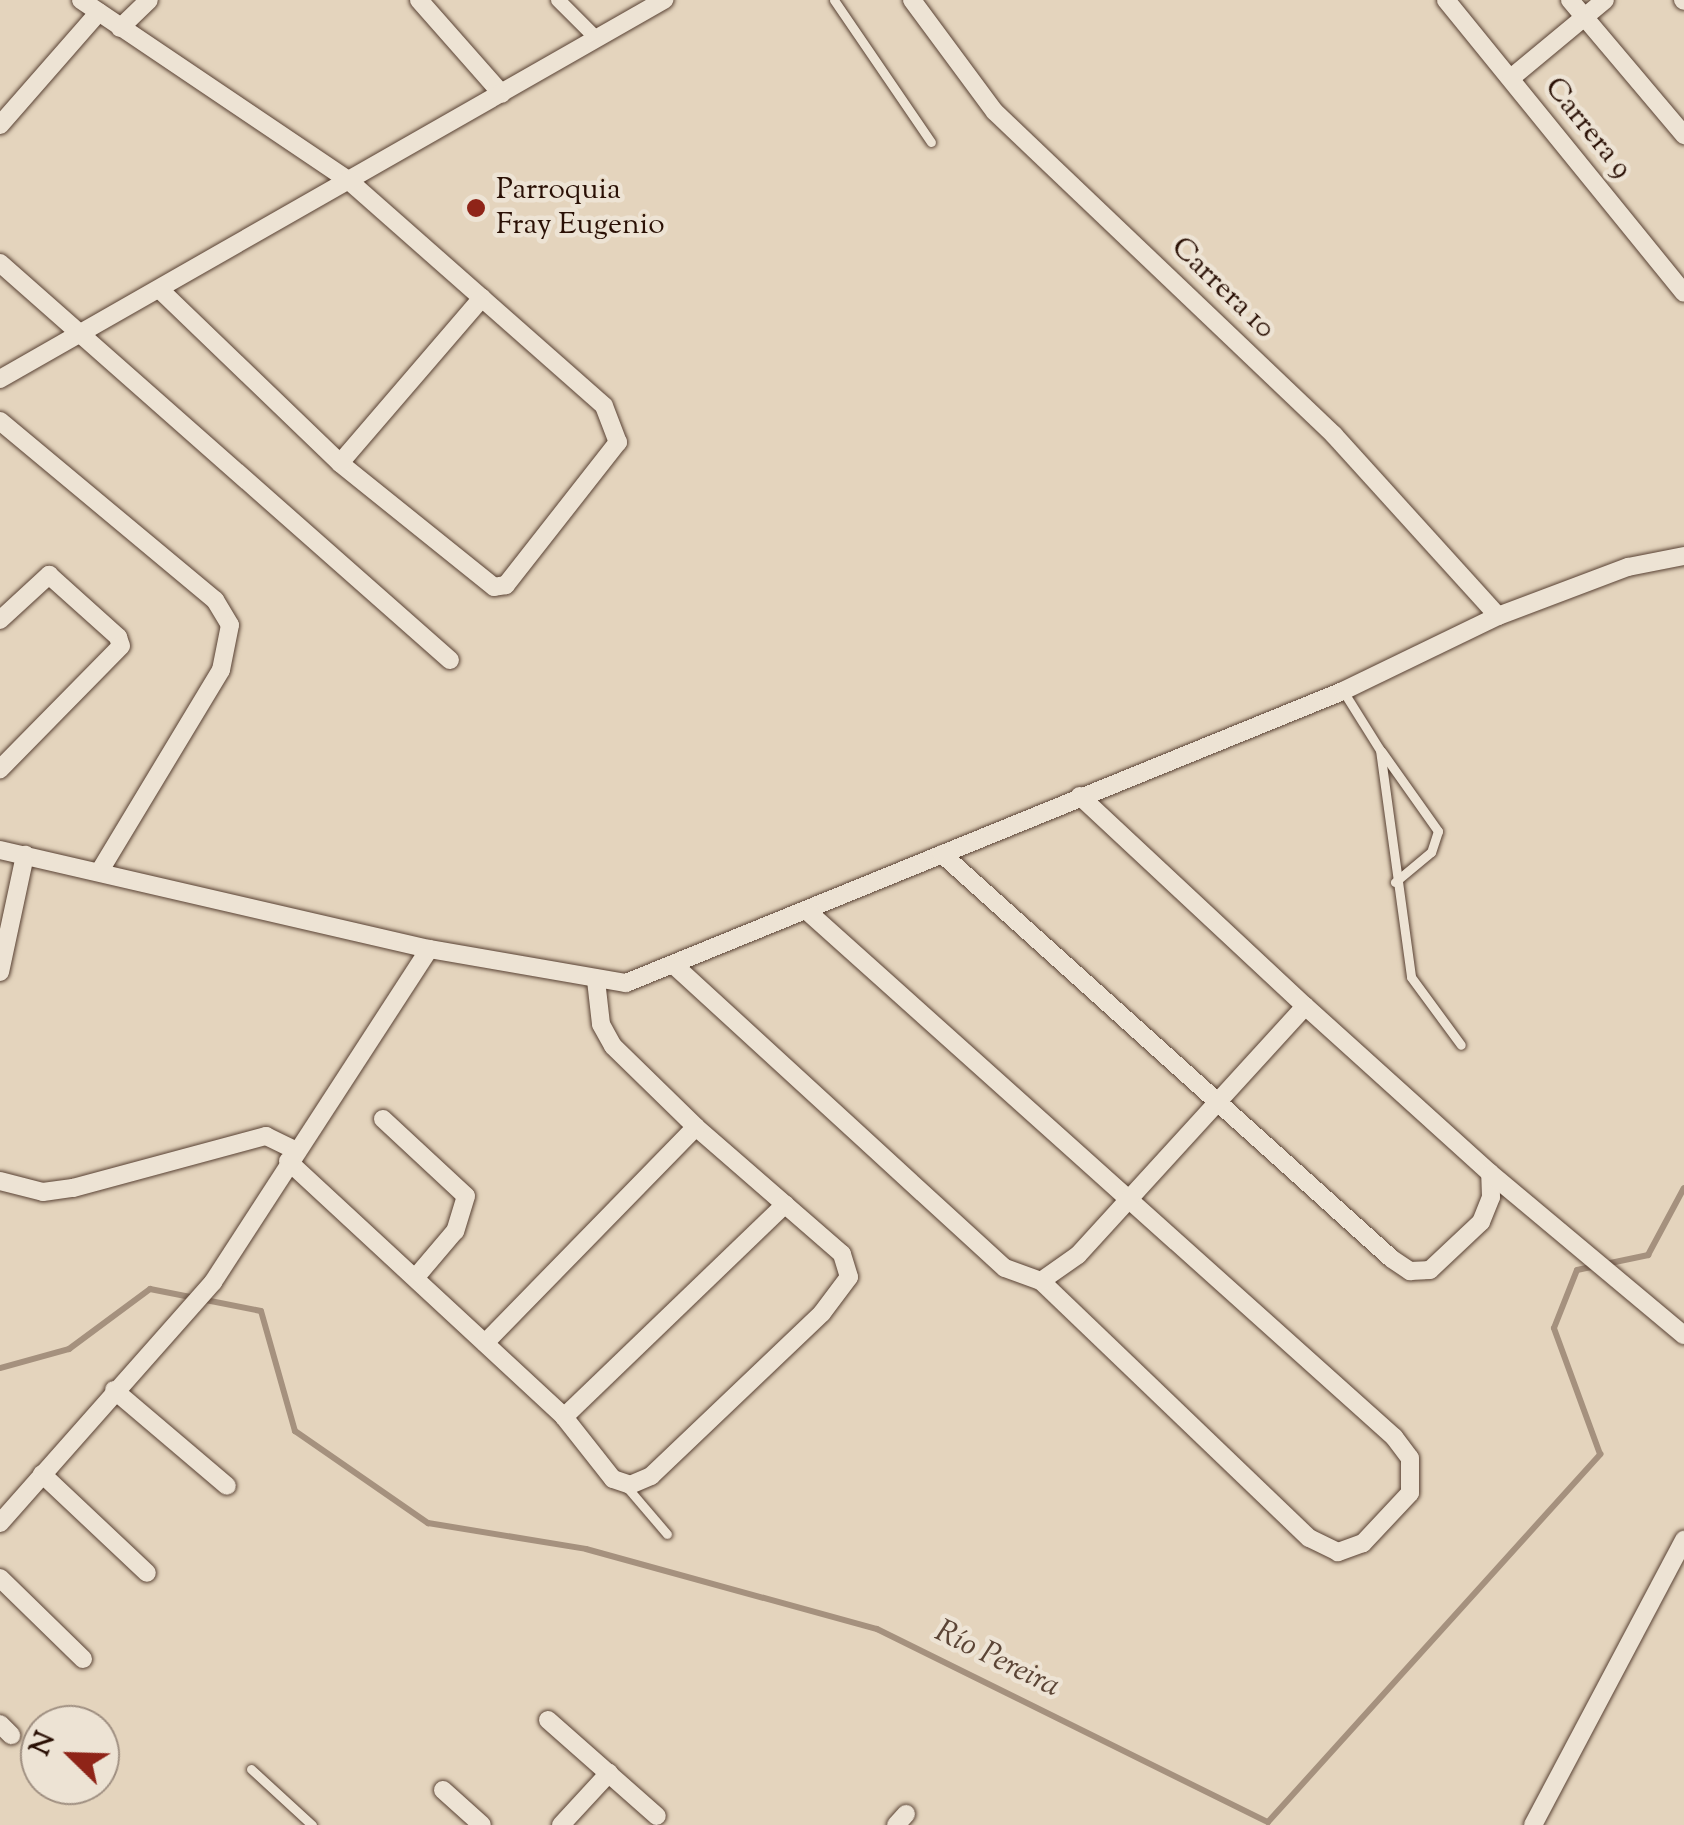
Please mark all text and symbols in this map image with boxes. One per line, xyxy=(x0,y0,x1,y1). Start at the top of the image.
street label: Carrera 9 xyxy=(1535,71,1639,187)
place label: Parroquia Fray Eugenio xyxy=(496,173,665,244)
marker: Parroquia Fray Eugenio xyxy=(465,197,487,219)
street label: Carrera 10 xyxy=(1162,231,1282,347)
water label: Río Pereira xyxy=(928,1613,1066,1707)
north arrow xyxy=(20,1705,120,1805)
text: N xyxy=(21,1726,67,1762)

